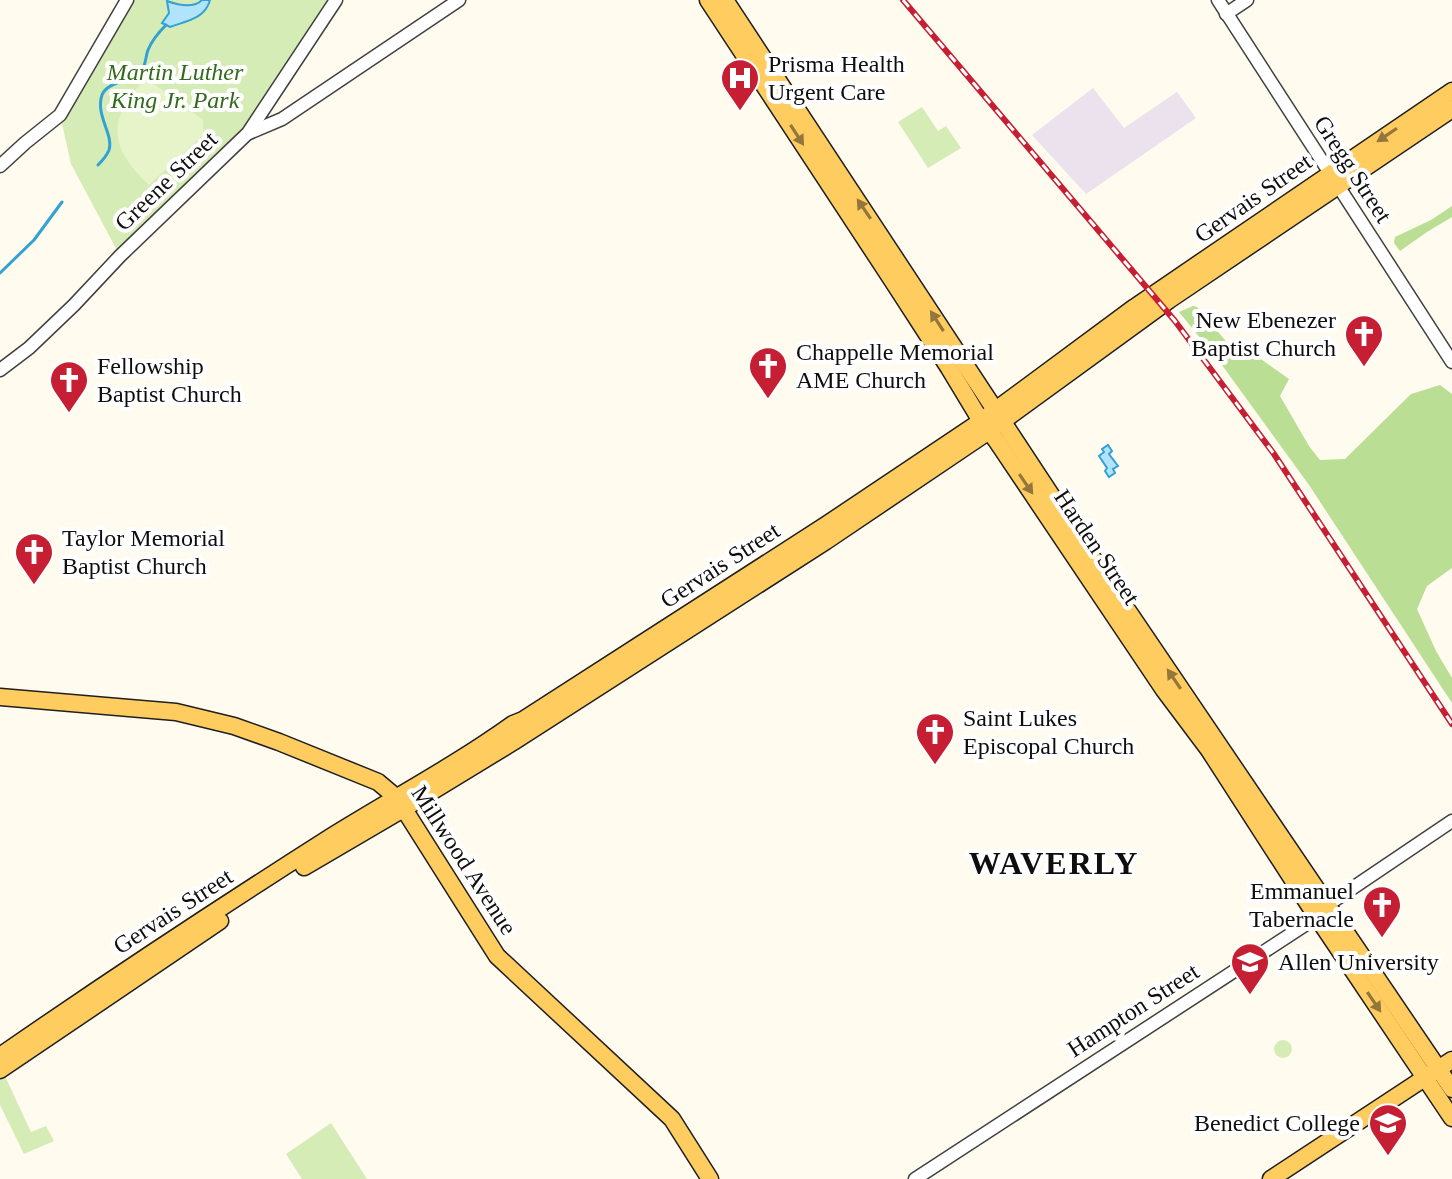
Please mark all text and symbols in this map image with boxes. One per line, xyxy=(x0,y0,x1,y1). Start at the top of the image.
place label: Prisma Health Urgent Care xyxy=(768,51,905,105)
hospital icon: Prisma Health Urgent Care xyxy=(719,57,761,112)
park label: Martin Luther King Jr. Park xyxy=(106,59,244,113)
street label: Gregg Street xyxy=(1309,111,1397,227)
one-way arrow xyxy=(789,125,804,146)
street label: Greene Street xyxy=(110,126,222,236)
one-way arrow xyxy=(1377,127,1398,142)
street label: Gervais Street xyxy=(1190,148,1317,248)
one-way arrow xyxy=(857,199,872,220)
place label: New Ebenezer Baptist Church xyxy=(1191,307,1336,361)
one-way arrow xyxy=(930,310,944,332)
church icon: New Ebenezer Baptist Church xyxy=(1343,313,1385,368)
place label: Chappelle Memorial AME Church xyxy=(796,339,994,393)
church icon: Chappelle Memorial AME Church xyxy=(747,345,789,400)
place label: Fellowship Baptist Church xyxy=(97,353,242,407)
church icon: Fellowship Baptist Church xyxy=(48,359,90,414)
one-way arrow xyxy=(1018,474,1033,495)
street label: Harden Street xyxy=(1049,485,1145,610)
street label: Gervais Street xyxy=(656,517,785,613)
place label: Taylor Memorial Baptist Church xyxy=(62,525,225,579)
church icon: Taylor Memorial Baptist Church xyxy=(13,531,55,586)
one-way arrow xyxy=(1168,668,1182,690)
place label: Saint Lukes Episcopal Church xyxy=(963,705,1134,759)
church icon: Saint Lukes Episcopal Church xyxy=(914,711,956,766)
street label: Millwood Avenue xyxy=(406,781,522,939)
district label: WAVERLY xyxy=(969,845,1139,881)
street label: Gervais Street xyxy=(109,863,238,959)
place label: Emmanuel Tabernacle xyxy=(1249,878,1354,932)
church icon: Emmanuel Tabernacle xyxy=(1361,884,1403,939)
school or university icon: Allen University xyxy=(1229,941,1271,996)
place label: Allen University xyxy=(1278,949,1439,975)
street label: Hampton Street xyxy=(1062,958,1204,1062)
one-way arrow xyxy=(1366,991,1381,1013)
school or university icon: Benedict College xyxy=(1367,1102,1409,1157)
place label: Benedict College xyxy=(1194,1110,1360,1136)

